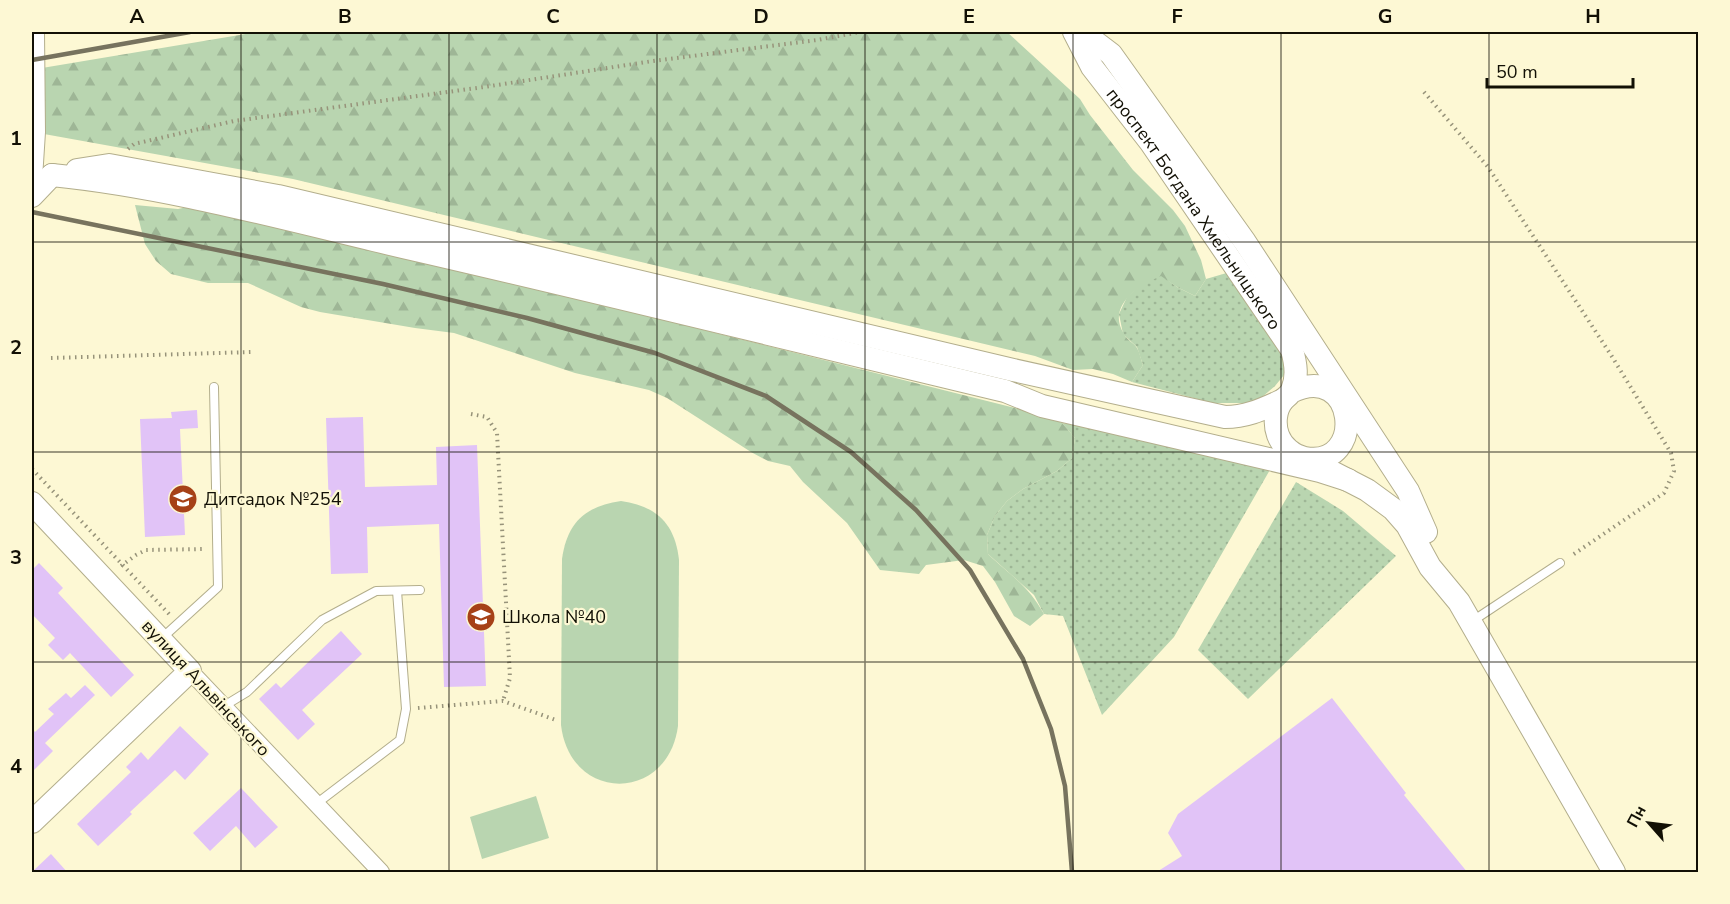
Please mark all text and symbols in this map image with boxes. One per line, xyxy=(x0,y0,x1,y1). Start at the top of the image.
text: A xyxy=(130,3,145,30)
text: B xyxy=(338,3,352,30)
text: C xyxy=(546,3,560,30)
text: D xyxy=(753,3,769,30)
text: E xyxy=(963,3,975,30)
text: F xyxy=(1171,3,1183,30)
text: G xyxy=(1378,3,1392,30)
text: H xyxy=(1585,3,1601,30)
scale bar xyxy=(1487,51,1632,89)
text: 50 m xyxy=(1496,60,1538,84)
street label: проспект Богдана Хмельницького xyxy=(1101,83,1287,334)
text: 1 xyxy=(10,125,22,152)
text: 2 xyxy=(10,334,22,361)
school or university icon: Дитсадок №254 xyxy=(167,483,199,515)
place label: Дитсадок №254 xyxy=(204,487,342,511)
text: 3 xyxy=(10,544,22,571)
school or university icon: Школа №40 xyxy=(465,601,497,633)
place label: Школа №40 xyxy=(502,605,606,629)
street label: вулиця Альвінського xyxy=(136,615,276,761)
text: 4 xyxy=(10,753,22,780)
north arrow xyxy=(1619,793,1679,853)
text: Пн xyxy=(1622,802,1652,831)

